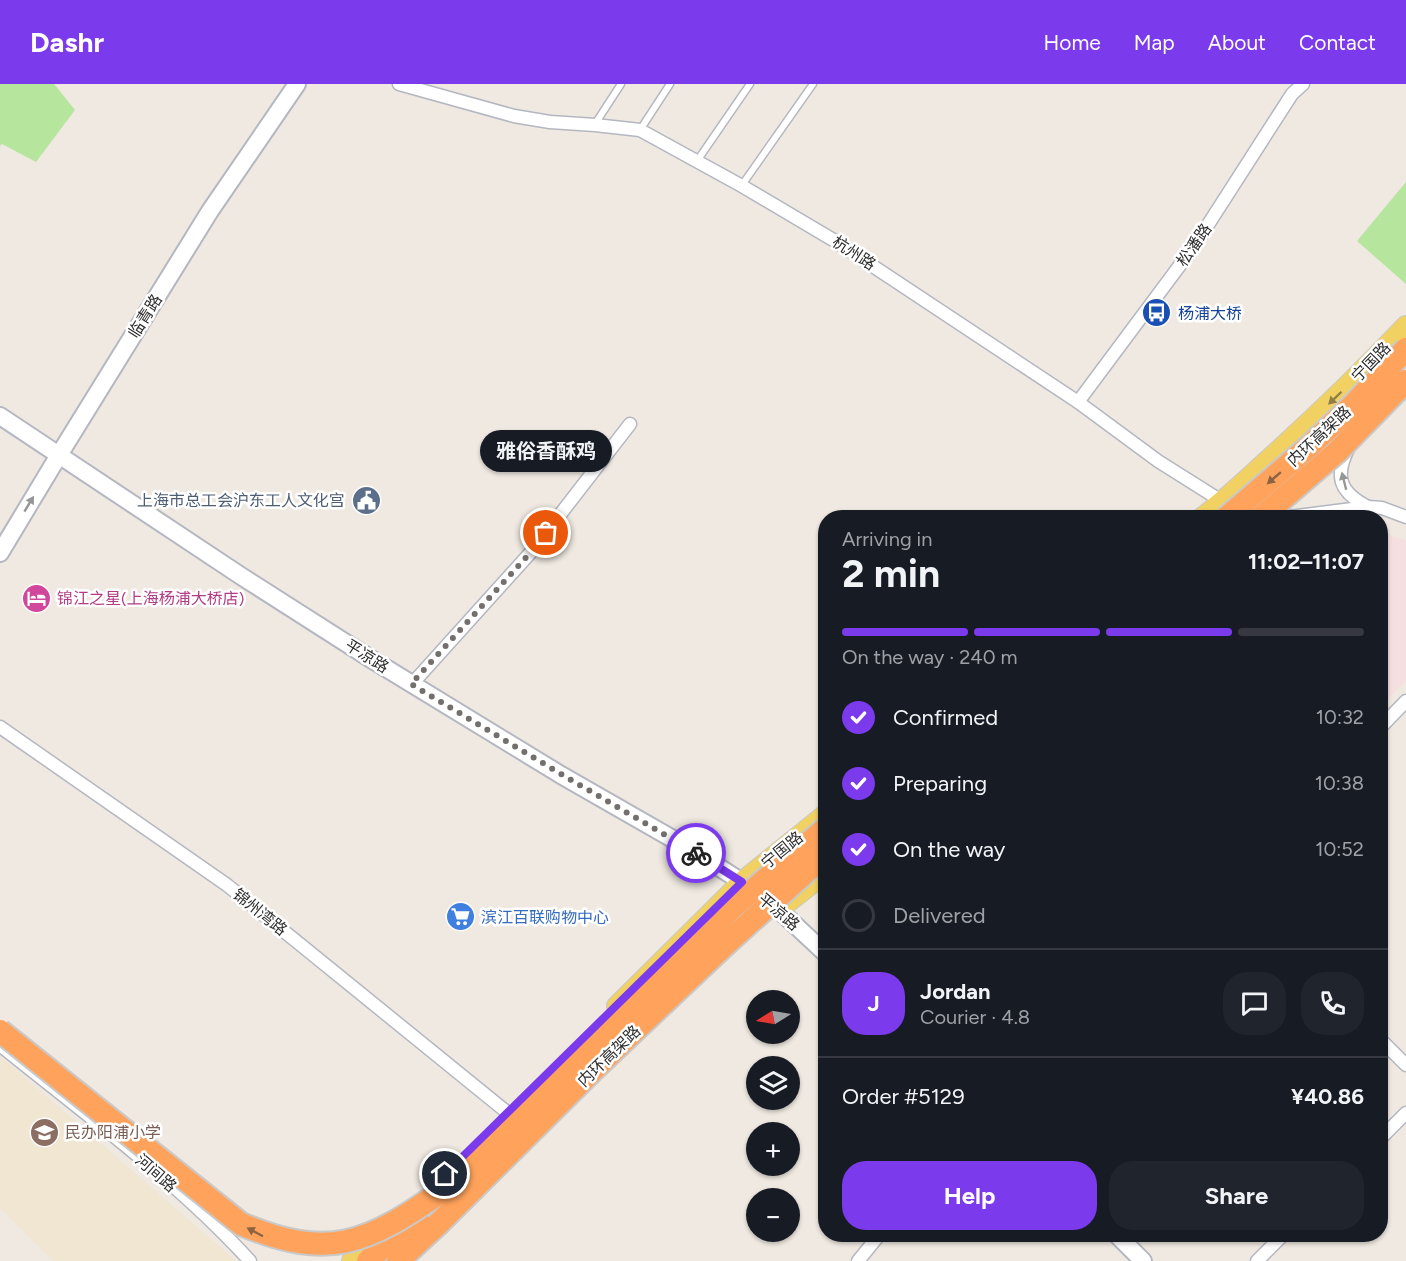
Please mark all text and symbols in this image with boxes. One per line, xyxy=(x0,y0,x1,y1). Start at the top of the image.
text: Dashr xyxy=(30,25,104,59)
text: Home xyxy=(1044,30,1101,55)
text: Map xyxy=(1134,30,1175,55)
text: About xyxy=(1208,30,1266,55)
text: Contact xyxy=(1299,30,1376,55)
street label: 松潘路 xyxy=(1172,220,1216,270)
street label: 杭州路 xyxy=(829,232,879,274)
street label: 临青路 xyxy=(124,291,166,341)
bus stop icon: 杨浦大桥 xyxy=(1141,297,1173,329)
place label: 杨浦大桥 xyxy=(1178,304,1242,323)
street label: 宁国路 xyxy=(1347,338,1395,386)
one-way arrow xyxy=(1328,391,1343,405)
street label: 内环高架路 xyxy=(1283,402,1355,470)
callout: 雅俗香酥鸡 xyxy=(480,431,612,473)
text: 雅俗香酥鸡 xyxy=(496,439,596,463)
one-way arrow xyxy=(1267,471,1282,484)
one-way arrow xyxy=(1338,472,1348,490)
public building icon: 上海市总工会沪东工人文化宫 xyxy=(350,484,382,516)
place label: 上海市总工会沪东工人文化宫 xyxy=(137,491,345,510)
one-way arrow xyxy=(24,496,35,512)
pin xyxy=(520,507,571,558)
icon: bag xyxy=(529,516,562,549)
text: Arriving in xyxy=(842,527,932,551)
text: 11:02–11:07 xyxy=(1248,548,1364,575)
text: 2 min xyxy=(842,550,940,597)
hotel icon: 锦江之星(上海杨浦大桥店) xyxy=(20,582,52,614)
place label: 锦江之星(上海杨浦大桥店) xyxy=(57,589,244,608)
street label: 平凉路 xyxy=(342,635,392,677)
text: On the way · 240 m xyxy=(842,645,1018,669)
icon: check xyxy=(842,701,875,734)
text: Confirmed xyxy=(893,704,998,731)
text: 10:32 xyxy=(1316,705,1364,729)
icon: check xyxy=(842,767,875,800)
text: Preparing xyxy=(893,770,987,797)
text: 10:38 xyxy=(1315,771,1364,795)
courier xyxy=(666,823,726,883)
street label: 宁国路 xyxy=(757,828,807,872)
icon: check xyxy=(842,833,875,866)
text: On the way xyxy=(893,836,1005,863)
icon: bike xyxy=(680,837,713,870)
text: 10:52 xyxy=(1315,837,1364,861)
street label: 锦州湾路 xyxy=(229,884,291,940)
street label: 平凉路 xyxy=(755,889,803,935)
supermarket icon: 滨江百联购物中心 xyxy=(444,901,476,933)
text: Delivered xyxy=(893,902,986,929)
place label: 滨江百联购物中心 xyxy=(481,908,609,927)
button: chat xyxy=(1223,972,1286,1035)
button: phone xyxy=(1301,972,1364,1035)
text: Jordan xyxy=(920,978,991,1005)
north arrow xyxy=(746,990,800,1044)
map controls xyxy=(746,990,800,1242)
text: J xyxy=(867,990,880,1017)
text: Courier · 4.8 xyxy=(920,1005,1030,1029)
street label: 内环高架路 xyxy=(574,1021,644,1091)
button: layers xyxy=(746,1056,800,1110)
text: Order #5129 xyxy=(842,1083,965,1110)
text: ¥40.86 xyxy=(1291,1083,1364,1110)
school or university icon: 民办阳浦小学 xyxy=(28,1116,60,1148)
button: + xyxy=(746,1122,800,1176)
place label: 民办阳浦小学 xyxy=(65,1123,161,1142)
pin xyxy=(419,1148,470,1199)
street label: 河间路 xyxy=(132,1150,180,1196)
icon: home xyxy=(428,1157,461,1190)
button: Help xyxy=(842,1161,1097,1230)
button: Share xyxy=(1109,1161,1364,1230)
button: − xyxy=(746,1188,800,1242)
one-way arrow xyxy=(246,1227,263,1237)

